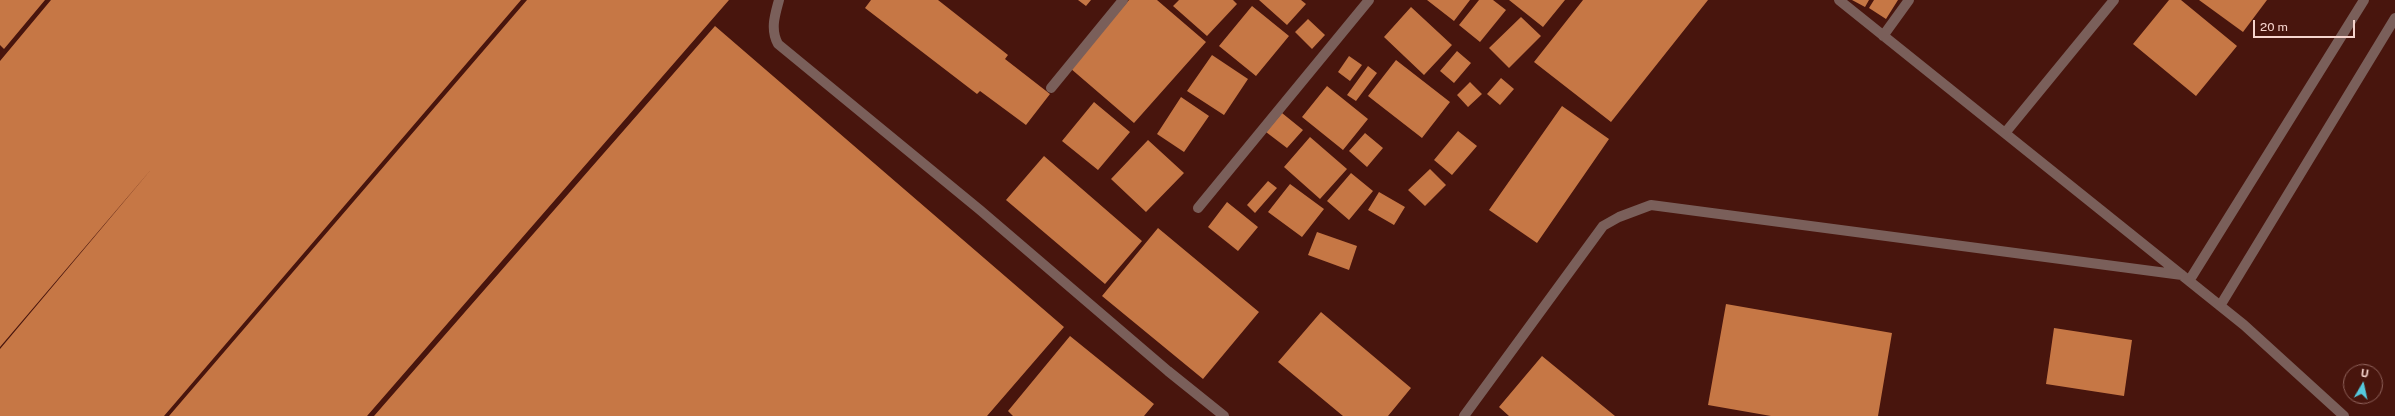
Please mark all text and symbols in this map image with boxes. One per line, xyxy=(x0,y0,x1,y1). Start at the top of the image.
scale bar xyxy=(2255,12,2357,38)
text: 20 m xyxy=(2260,20,2288,34)
north arrow xyxy=(2343,364,2383,404)
text: U xyxy=(2360,367,2370,380)

